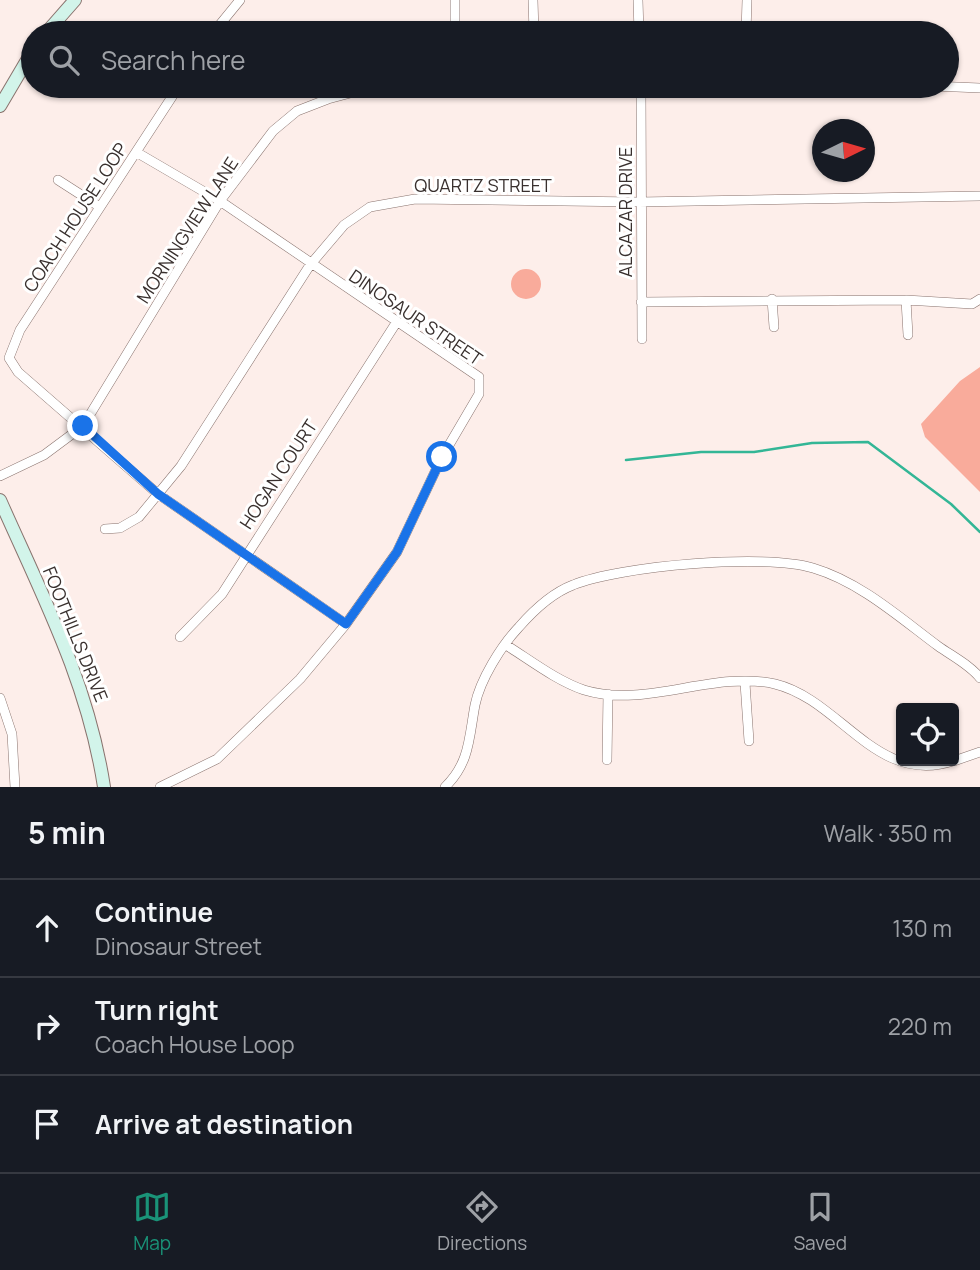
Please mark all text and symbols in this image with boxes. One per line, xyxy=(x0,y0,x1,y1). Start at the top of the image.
search box xyxy=(21,21,959,98)
icon: search xyxy=(45,41,83,79)
text: Search here xyxy=(101,42,246,78)
north arrow xyxy=(812,119,875,182)
street label: COACH HOUSE LOOP xyxy=(18,138,132,296)
street label: ALCAZAR DRIVE xyxy=(613,147,637,277)
street label: MORNINGVIEW LANE xyxy=(131,152,243,308)
street label: QUARTZ STREET xyxy=(414,173,552,197)
street label: DINOSAUR STREET xyxy=(345,263,488,371)
route end xyxy=(67,410,98,441)
street label: HOGAN COURT xyxy=(234,415,322,533)
route start xyxy=(426,441,457,472)
street label: FOOTHILLS DRIVE xyxy=(38,563,114,705)
map controls xyxy=(896,703,959,766)
button: locate xyxy=(896,703,959,766)
text: 5 min xyxy=(28,812,106,853)
text: Walk · 350 m xyxy=(823,817,952,849)
text: Continue xyxy=(95,894,213,930)
icon: ahead xyxy=(28,909,66,947)
text: 130 m xyxy=(892,912,952,944)
text: Dinosaur Street xyxy=(95,930,262,962)
text: Turn right xyxy=(95,992,219,1028)
icon: right xyxy=(28,1007,66,1045)
text: 220 m xyxy=(888,1010,952,1042)
text: Coach House Loop xyxy=(95,1028,295,1060)
icon: arrive xyxy=(28,1105,66,1143)
text: Arrive at destination xyxy=(95,1106,353,1142)
tab: Map xyxy=(133,1188,171,1256)
tab: Directions xyxy=(437,1188,527,1256)
tab: Saved xyxy=(793,1188,847,1256)

